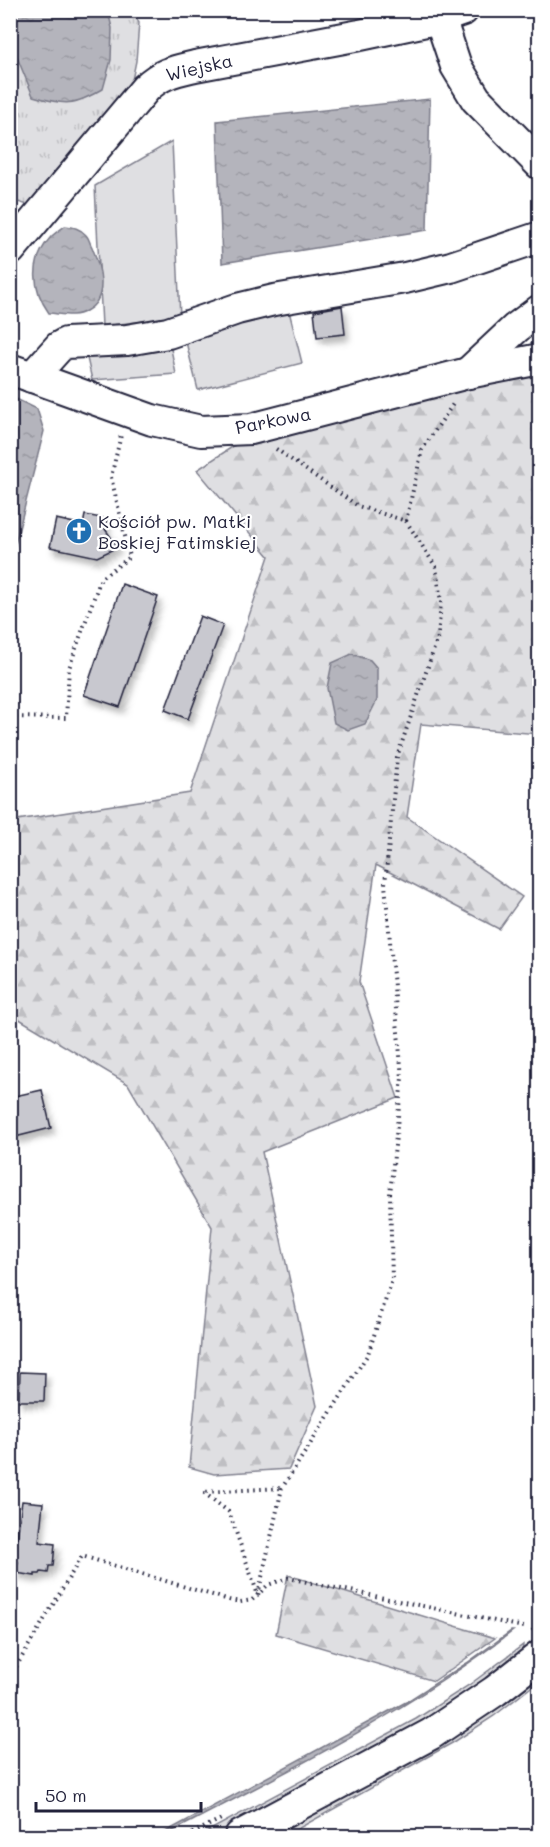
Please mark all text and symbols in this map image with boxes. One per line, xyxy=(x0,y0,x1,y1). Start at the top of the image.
street label: Wiejska xyxy=(163,48,235,86)
street label: Parkowa xyxy=(233,401,313,439)
place label: Kościół pw. Matki Boskiej Fatimskiej xyxy=(98,509,257,554)
church icon: Kościół pw. Matki Boskiej Fatimskiej xyxy=(64,516,94,546)
scale bar xyxy=(36,1775,201,1813)
text: 50 m xyxy=(45,1783,87,1807)

